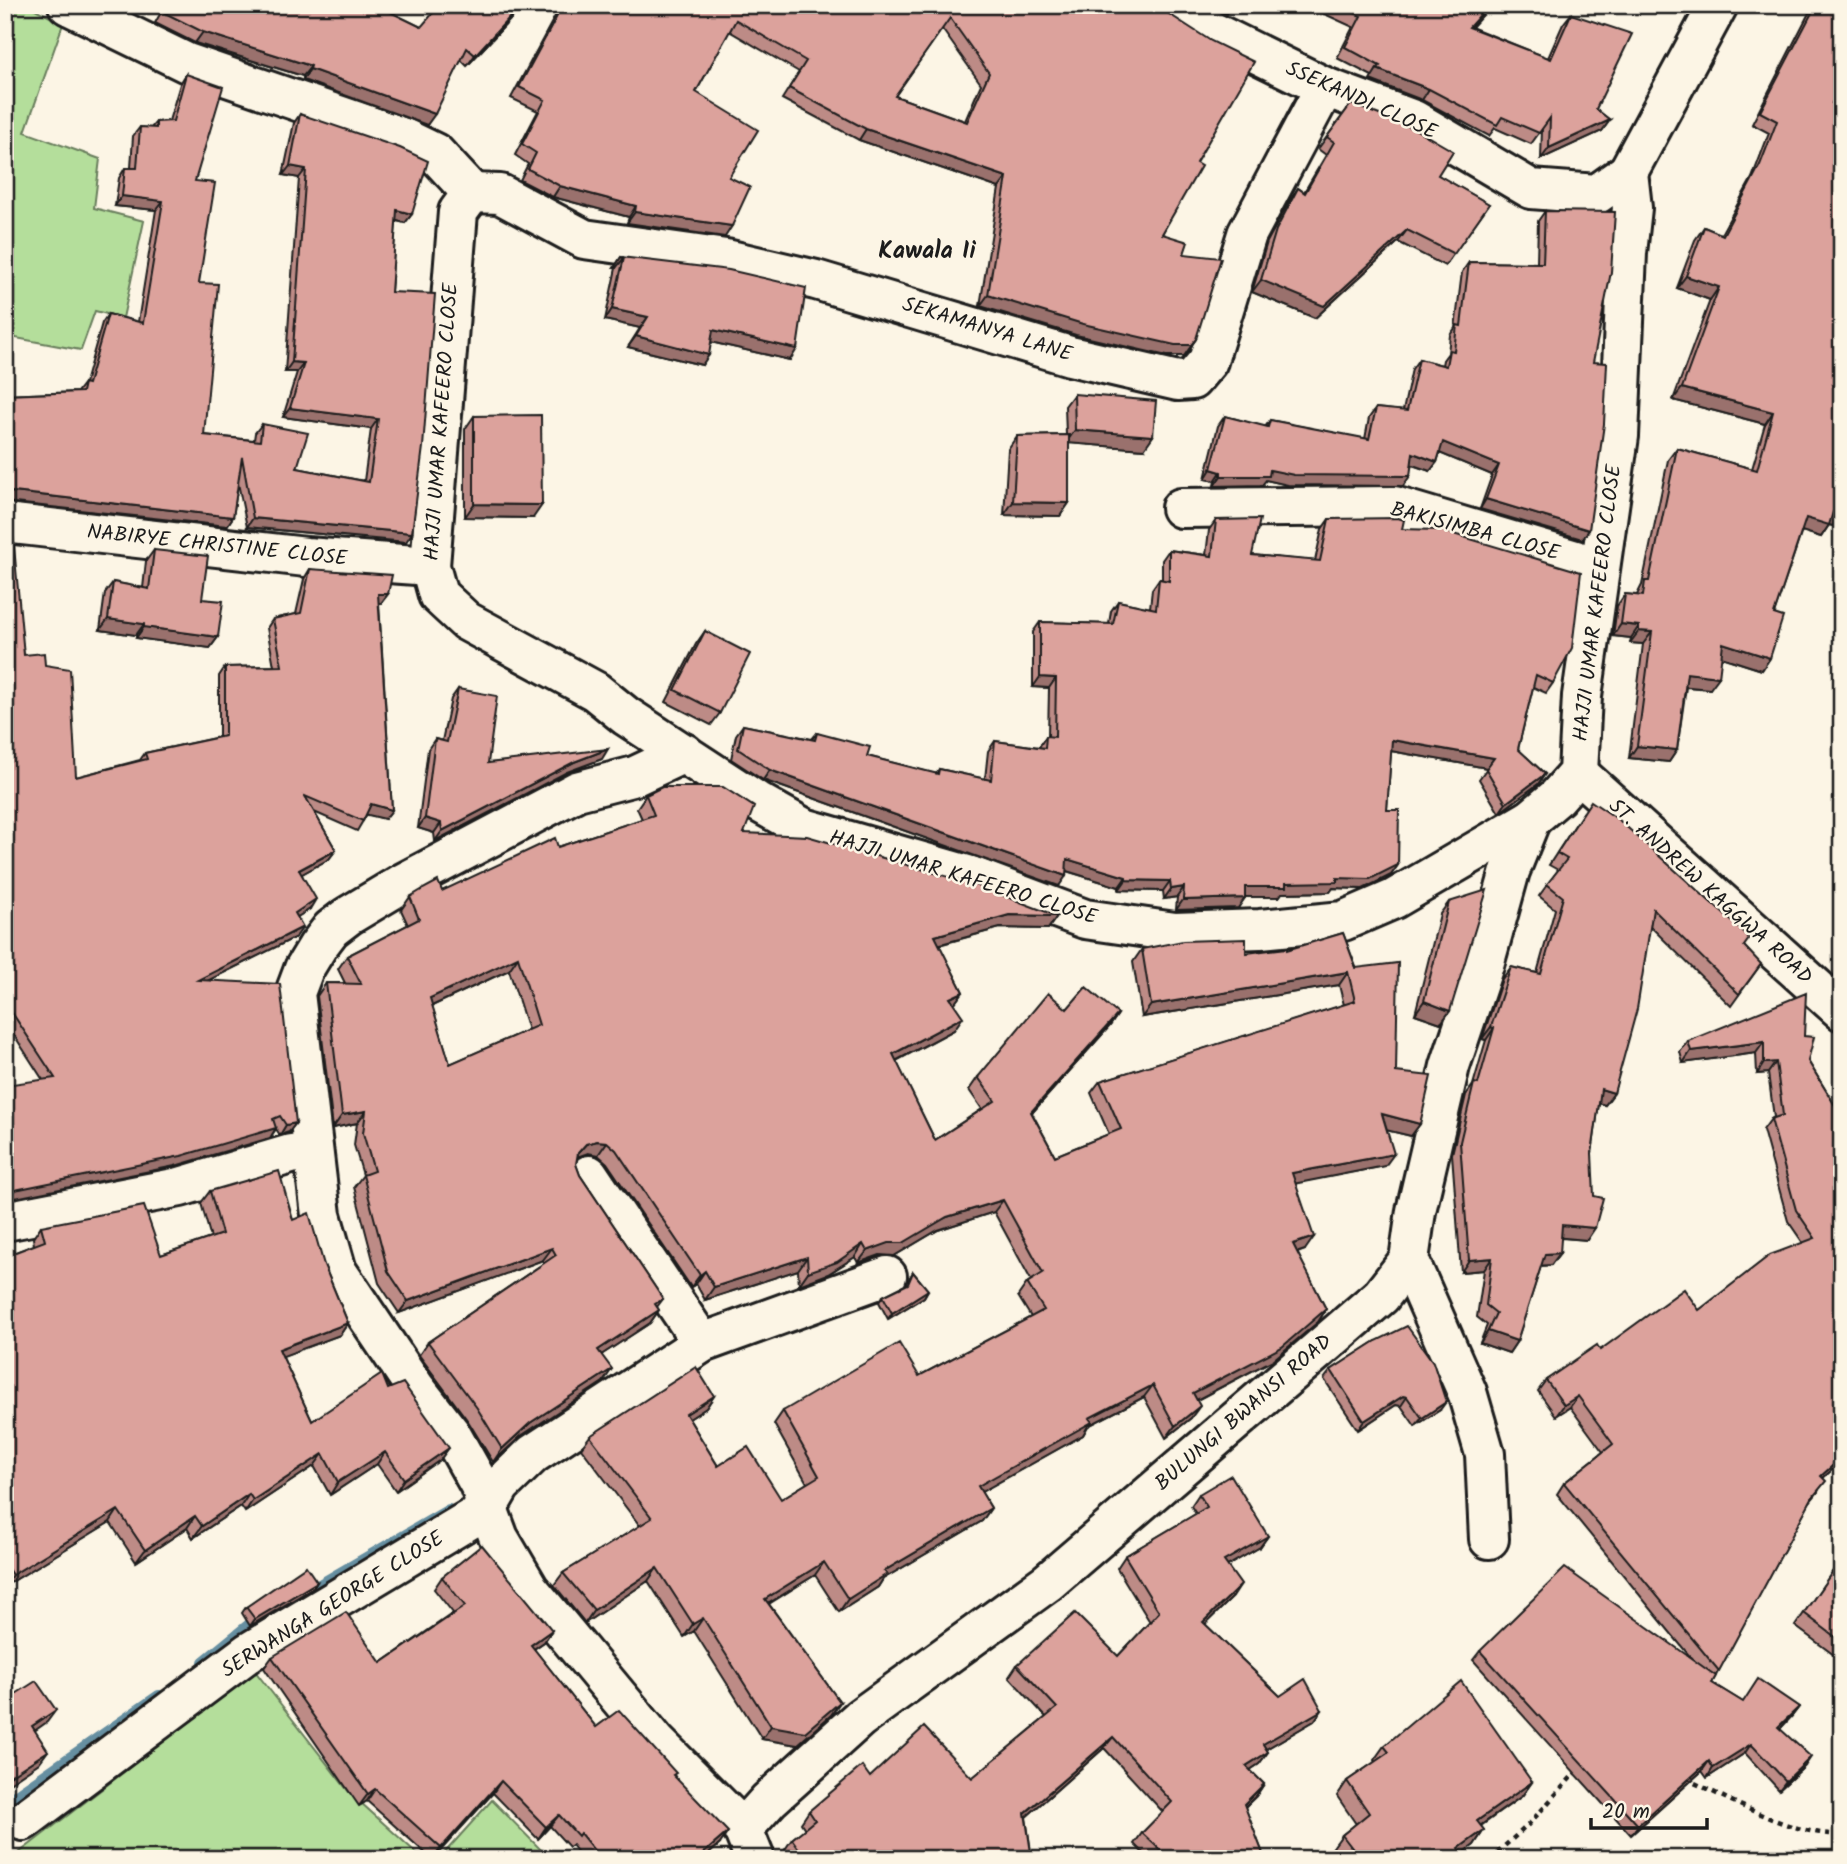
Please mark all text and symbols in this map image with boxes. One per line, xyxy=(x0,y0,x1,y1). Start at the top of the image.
street label: SSEKANDI CLOSE xyxy=(1280,53,1443,149)
district label: Kawala Ii xyxy=(878,232,976,271)
street label: HAJJI UMAR KAFEERO CLOSE xyxy=(416,281,468,562)
street label: SEKAMANYA LANE xyxy=(898,288,1077,372)
street label: HAJJI UMAR KAFEERO CLOSE xyxy=(1565,462,1631,743)
street label: BAKISIMBA CLOSE xyxy=(1387,494,1564,571)
street label: NABIRYE CHRISTINE CLOSE xyxy=(85,516,349,576)
street label: ST. ANDREW KAGGWA ROAD xyxy=(1600,791,1820,993)
street label: HAJJI UMAR KAFEERO CLOSE xyxy=(825,821,1102,935)
street label: BULUNGI BWANSI ROAD xyxy=(1148,1326,1340,1500)
street label: SERWANGA GEORGE CLOSE xyxy=(215,1522,451,1687)
scale bar xyxy=(1591,1787,1707,1831)
text: 20 m xyxy=(1602,1796,1650,1829)

